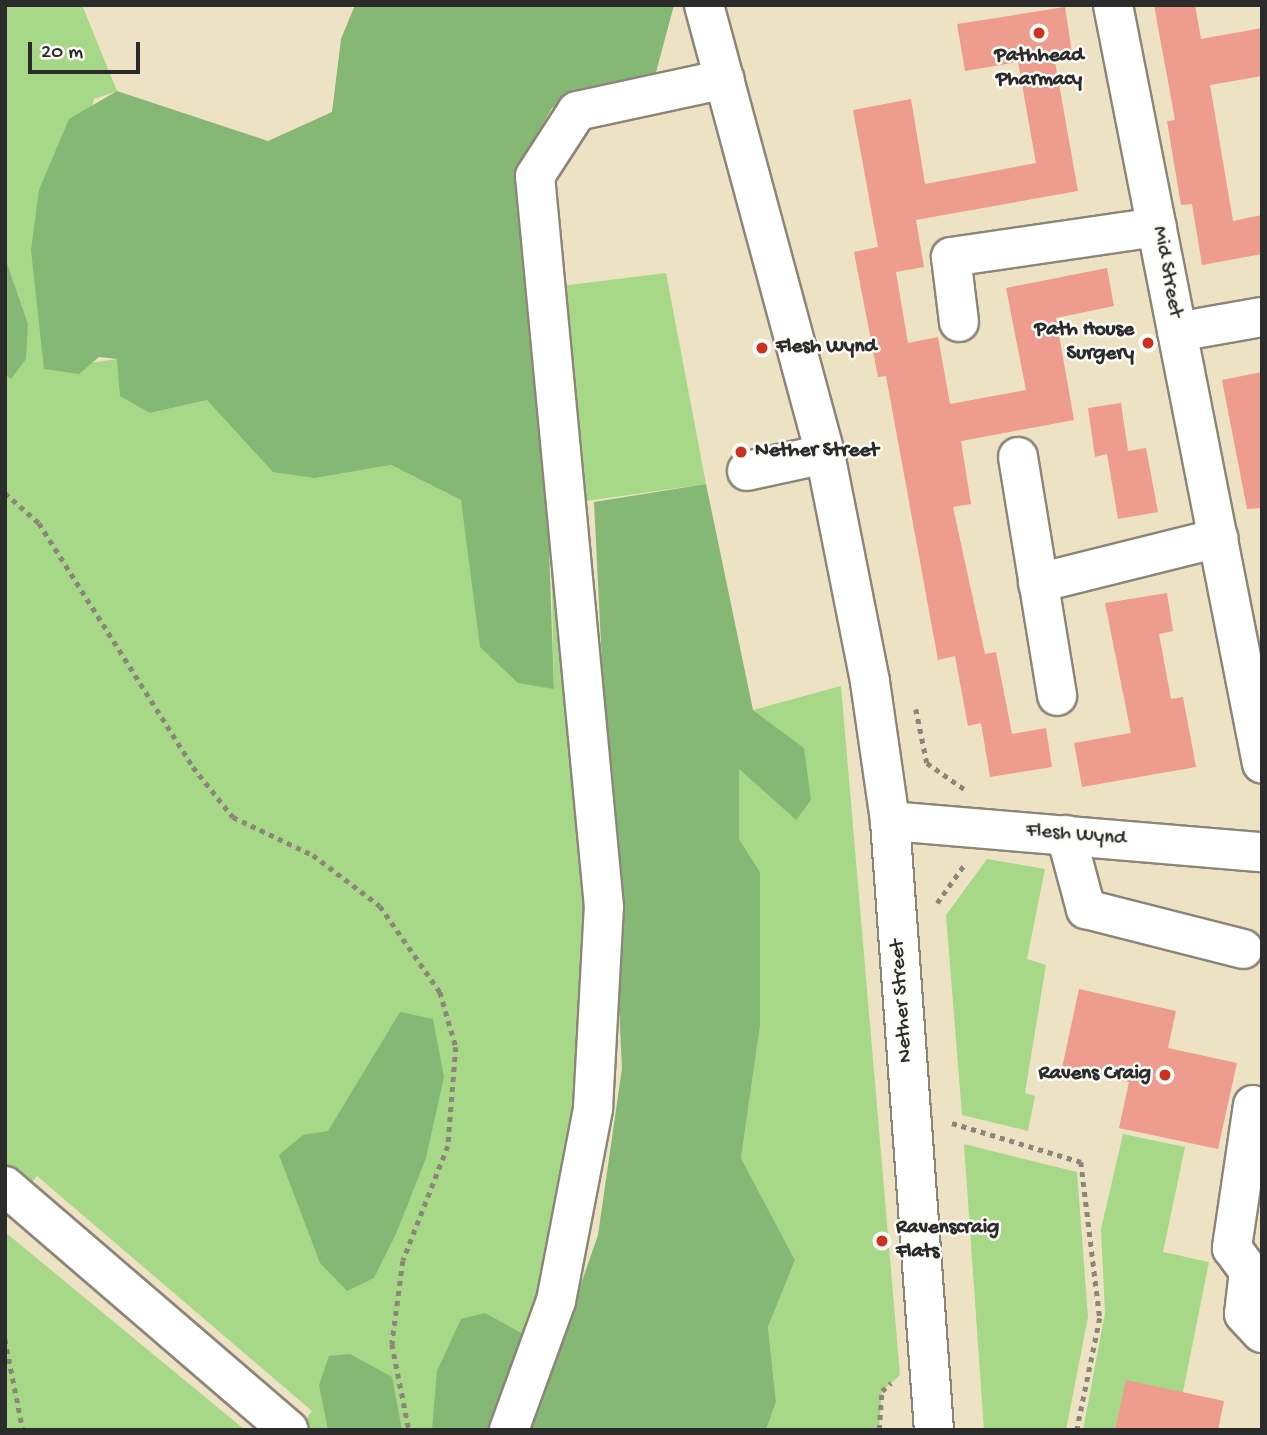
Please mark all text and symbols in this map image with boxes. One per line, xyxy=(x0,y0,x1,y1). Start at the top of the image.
marker: Pathhead Pharmacy xyxy=(1031,25,1047,41)
scale bar xyxy=(32,28,144,72)
text: 20 m xyxy=(41,41,83,66)
place label: Pathhead Pharmacy xyxy=(994,44,1084,94)
street label: Mid Street xyxy=(1145,224,1187,320)
place label: Path House Surgery xyxy=(1035,318,1134,368)
place label: Flesh Wynd xyxy=(776,335,877,361)
marker: Path House Surgery xyxy=(1140,335,1156,351)
marker: Flesh Wynd xyxy=(754,340,770,356)
place label: Nether Street xyxy=(755,439,879,465)
marker: Nether Street xyxy=(733,444,749,460)
street label: Flesh Wynd xyxy=(1025,819,1127,853)
street label: Nether Street xyxy=(886,938,920,1064)
place label: Ravens Craig xyxy=(1039,1062,1151,1088)
marker: Ravens Craig xyxy=(1157,1067,1173,1083)
place label: Ravenscraig Flats xyxy=(896,1216,999,1266)
marker: Ravenscraig Flats xyxy=(874,1233,890,1249)

